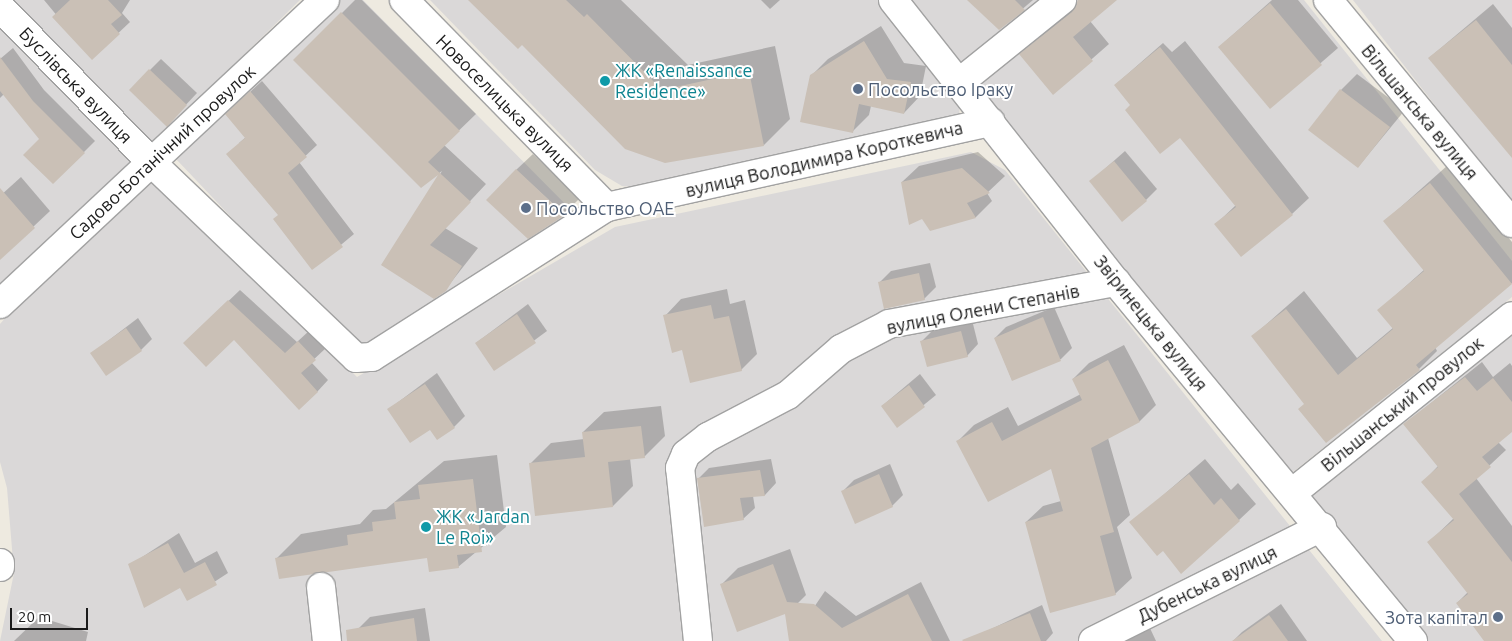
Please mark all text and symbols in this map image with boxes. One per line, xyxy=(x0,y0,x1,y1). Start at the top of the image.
street label: Буслівська вулиця xyxy=(15,22,137,148)
street label: Новоселицька вулиця xyxy=(432,30,578,176)
street label: Вільшанська вулиця xyxy=(1357,40,1483,184)
street label: Садово-Ботанічний провулок xyxy=(64,60,260,244)
place label: ЖК «Renaissance Residence» xyxy=(615,60,752,102)
marker: ЖК «Renaissance Residence» xyxy=(599,75,611,87)
place label: Посольство Іраку xyxy=(868,78,1013,100)
marker: Посольство Іраку xyxy=(852,83,864,95)
street label: вулиця Володимира Короткевича xyxy=(683,117,965,201)
place label: Посольство ОАЕ xyxy=(536,197,674,219)
marker: Посольство ОАЕ xyxy=(520,202,532,214)
street label: Звіринецька вулиця xyxy=(1090,251,1212,395)
street label: вулиця Олени Степанів xyxy=(885,280,1081,338)
street label: Вільшанський провулок xyxy=(1317,332,1487,476)
place label: ЖК «Jardan Le Roi» xyxy=(436,506,530,548)
marker: ЖК «Jardan Le Roi» xyxy=(420,521,432,533)
street label: Дубенська вулиця xyxy=(1134,541,1280,627)
scale bar xyxy=(12,598,90,630)
place label: Зота капітал xyxy=(1385,606,1488,628)
text: 20 m xyxy=(18,608,51,625)
marker: Зота капітал xyxy=(1492,611,1504,623)

